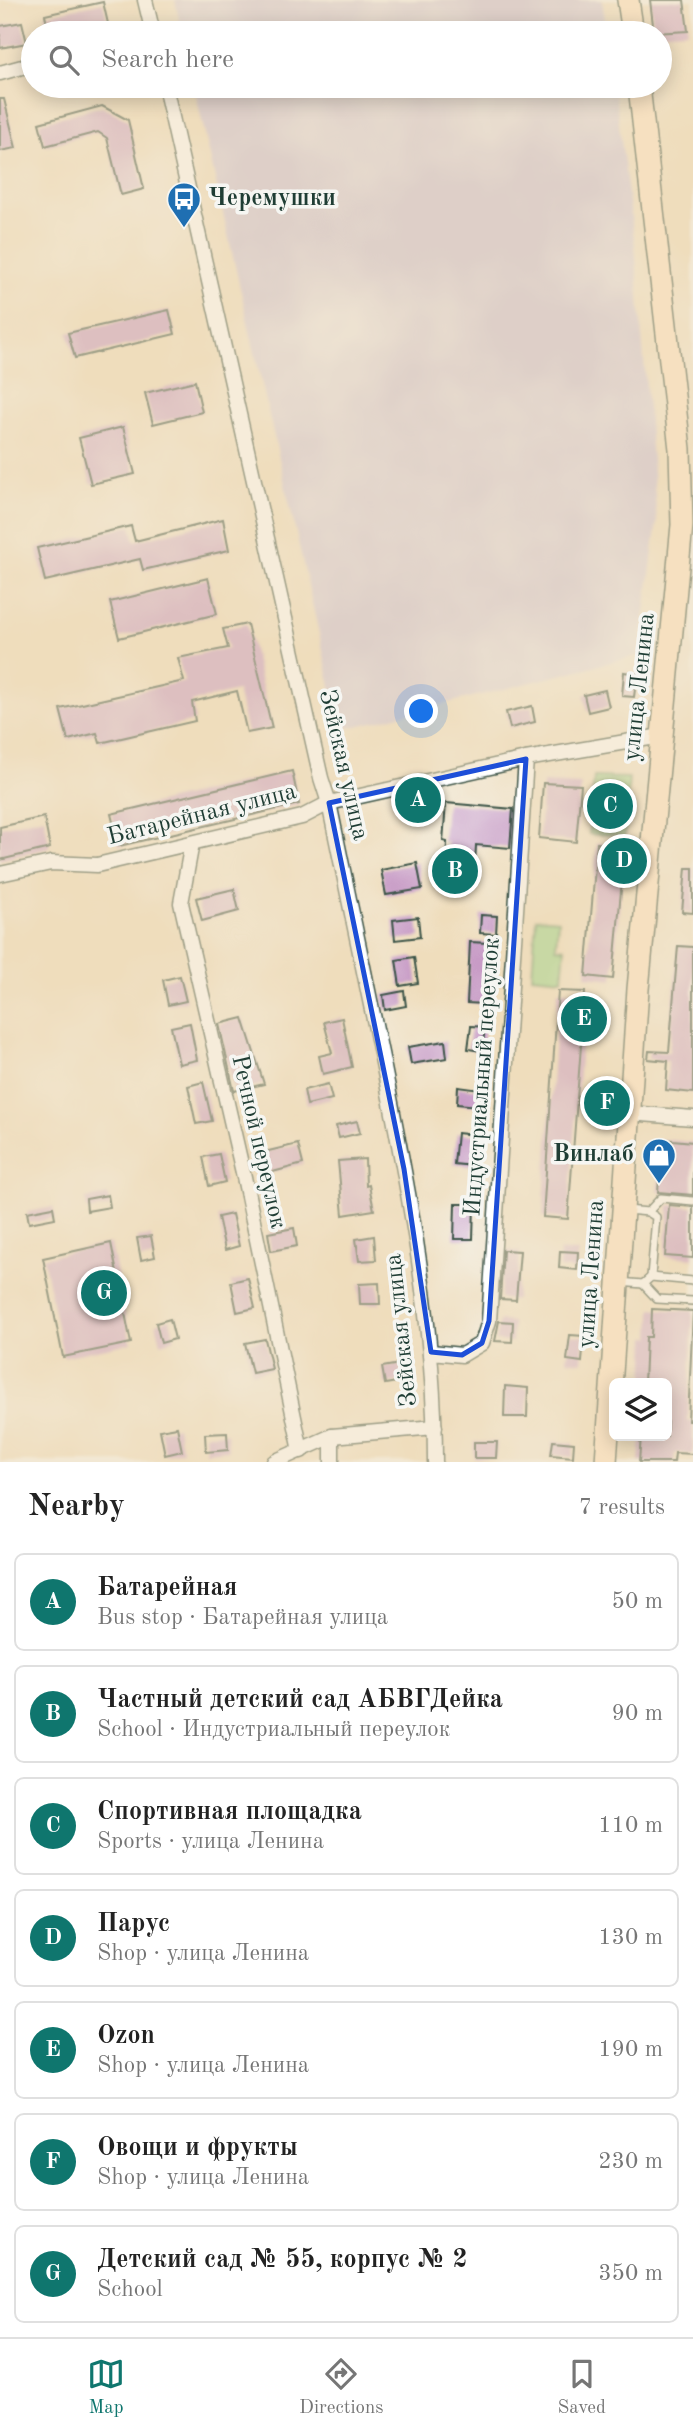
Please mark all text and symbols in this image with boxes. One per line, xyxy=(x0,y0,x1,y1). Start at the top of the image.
search box xyxy=(21,21,672,98)
icon: search xyxy=(45,41,83,79)
text: Search here xyxy=(101,47,234,73)
bus stop icon: Черемушки xyxy=(165,180,203,229)
place label: Черемушки xyxy=(208,187,336,211)
street label: улица Ленина xyxy=(620,612,660,762)
street label: Зейская улица xyxy=(314,687,372,843)
your location xyxy=(404,694,438,728)
pin: A xyxy=(395,774,441,826)
street label: Батарейная улица xyxy=(105,780,299,850)
pin: C xyxy=(587,780,633,832)
pin: D xyxy=(601,835,647,887)
pin: B xyxy=(432,845,478,897)
street label: Индустриальный переулок xyxy=(461,937,505,1217)
pin: E xyxy=(561,993,607,1045)
street label: Речной переулок xyxy=(226,1053,290,1231)
pin: F xyxy=(584,1077,630,1129)
shop icon: Винлаб xyxy=(640,1136,678,1185)
place label: Винлаб xyxy=(553,1143,634,1167)
street label: улица Ленина xyxy=(575,1199,609,1349)
street label: Зейская улица xyxy=(382,1252,422,1408)
pin: G xyxy=(81,1267,127,1319)
map controls xyxy=(609,1378,672,1441)
button: layers xyxy=(609,1378,672,1441)
text: Nearby xyxy=(28,1492,125,1522)
text: 7 results xyxy=(579,1496,665,1519)
text: Батарейная xyxy=(97,1575,238,1601)
text: A xyxy=(44,1590,62,1613)
text: 50 m xyxy=(612,1590,663,1613)
text: Bus stop · Батарейная улица xyxy=(97,1606,388,1629)
text: Частный детский сад АБВГДейка xyxy=(97,1687,503,1713)
text: B xyxy=(45,1702,61,1725)
text: 90 m xyxy=(612,1702,663,1725)
text: School · Индустриальный переулок xyxy=(97,1718,450,1741)
text: Спортивная площадка xyxy=(97,1799,362,1825)
text: C xyxy=(45,1814,61,1837)
text: 110 m xyxy=(598,1814,663,1837)
text: Sports · улица Ленина xyxy=(97,1830,324,1853)
text: Парус xyxy=(97,1911,170,1937)
text: D xyxy=(44,1926,62,1949)
text: 130 m xyxy=(598,1926,663,1949)
text: Shop · улица Ленина xyxy=(97,1942,309,1965)
text: Ozon xyxy=(97,2023,155,2049)
text: E xyxy=(45,2038,61,2061)
text: 190 m xyxy=(598,2038,663,2061)
text: Shop · улица Ленина xyxy=(97,2054,309,2077)
text: Овощи и фрукты xyxy=(97,2135,298,2161)
text: F xyxy=(45,2150,61,2173)
text: 230 m xyxy=(598,2150,663,2173)
text: Shop · улица Ленина xyxy=(97,2166,309,2189)
text: Детский сад № 55, корпус № 2 xyxy=(97,2247,468,2273)
text: G xyxy=(45,2262,61,2285)
text: 350 m xyxy=(598,2262,663,2285)
text: School xyxy=(97,2278,163,2301)
tab: Map xyxy=(87,2355,125,2420)
tab: Directions xyxy=(299,2355,384,2420)
tab: Saved xyxy=(558,2355,606,2420)

